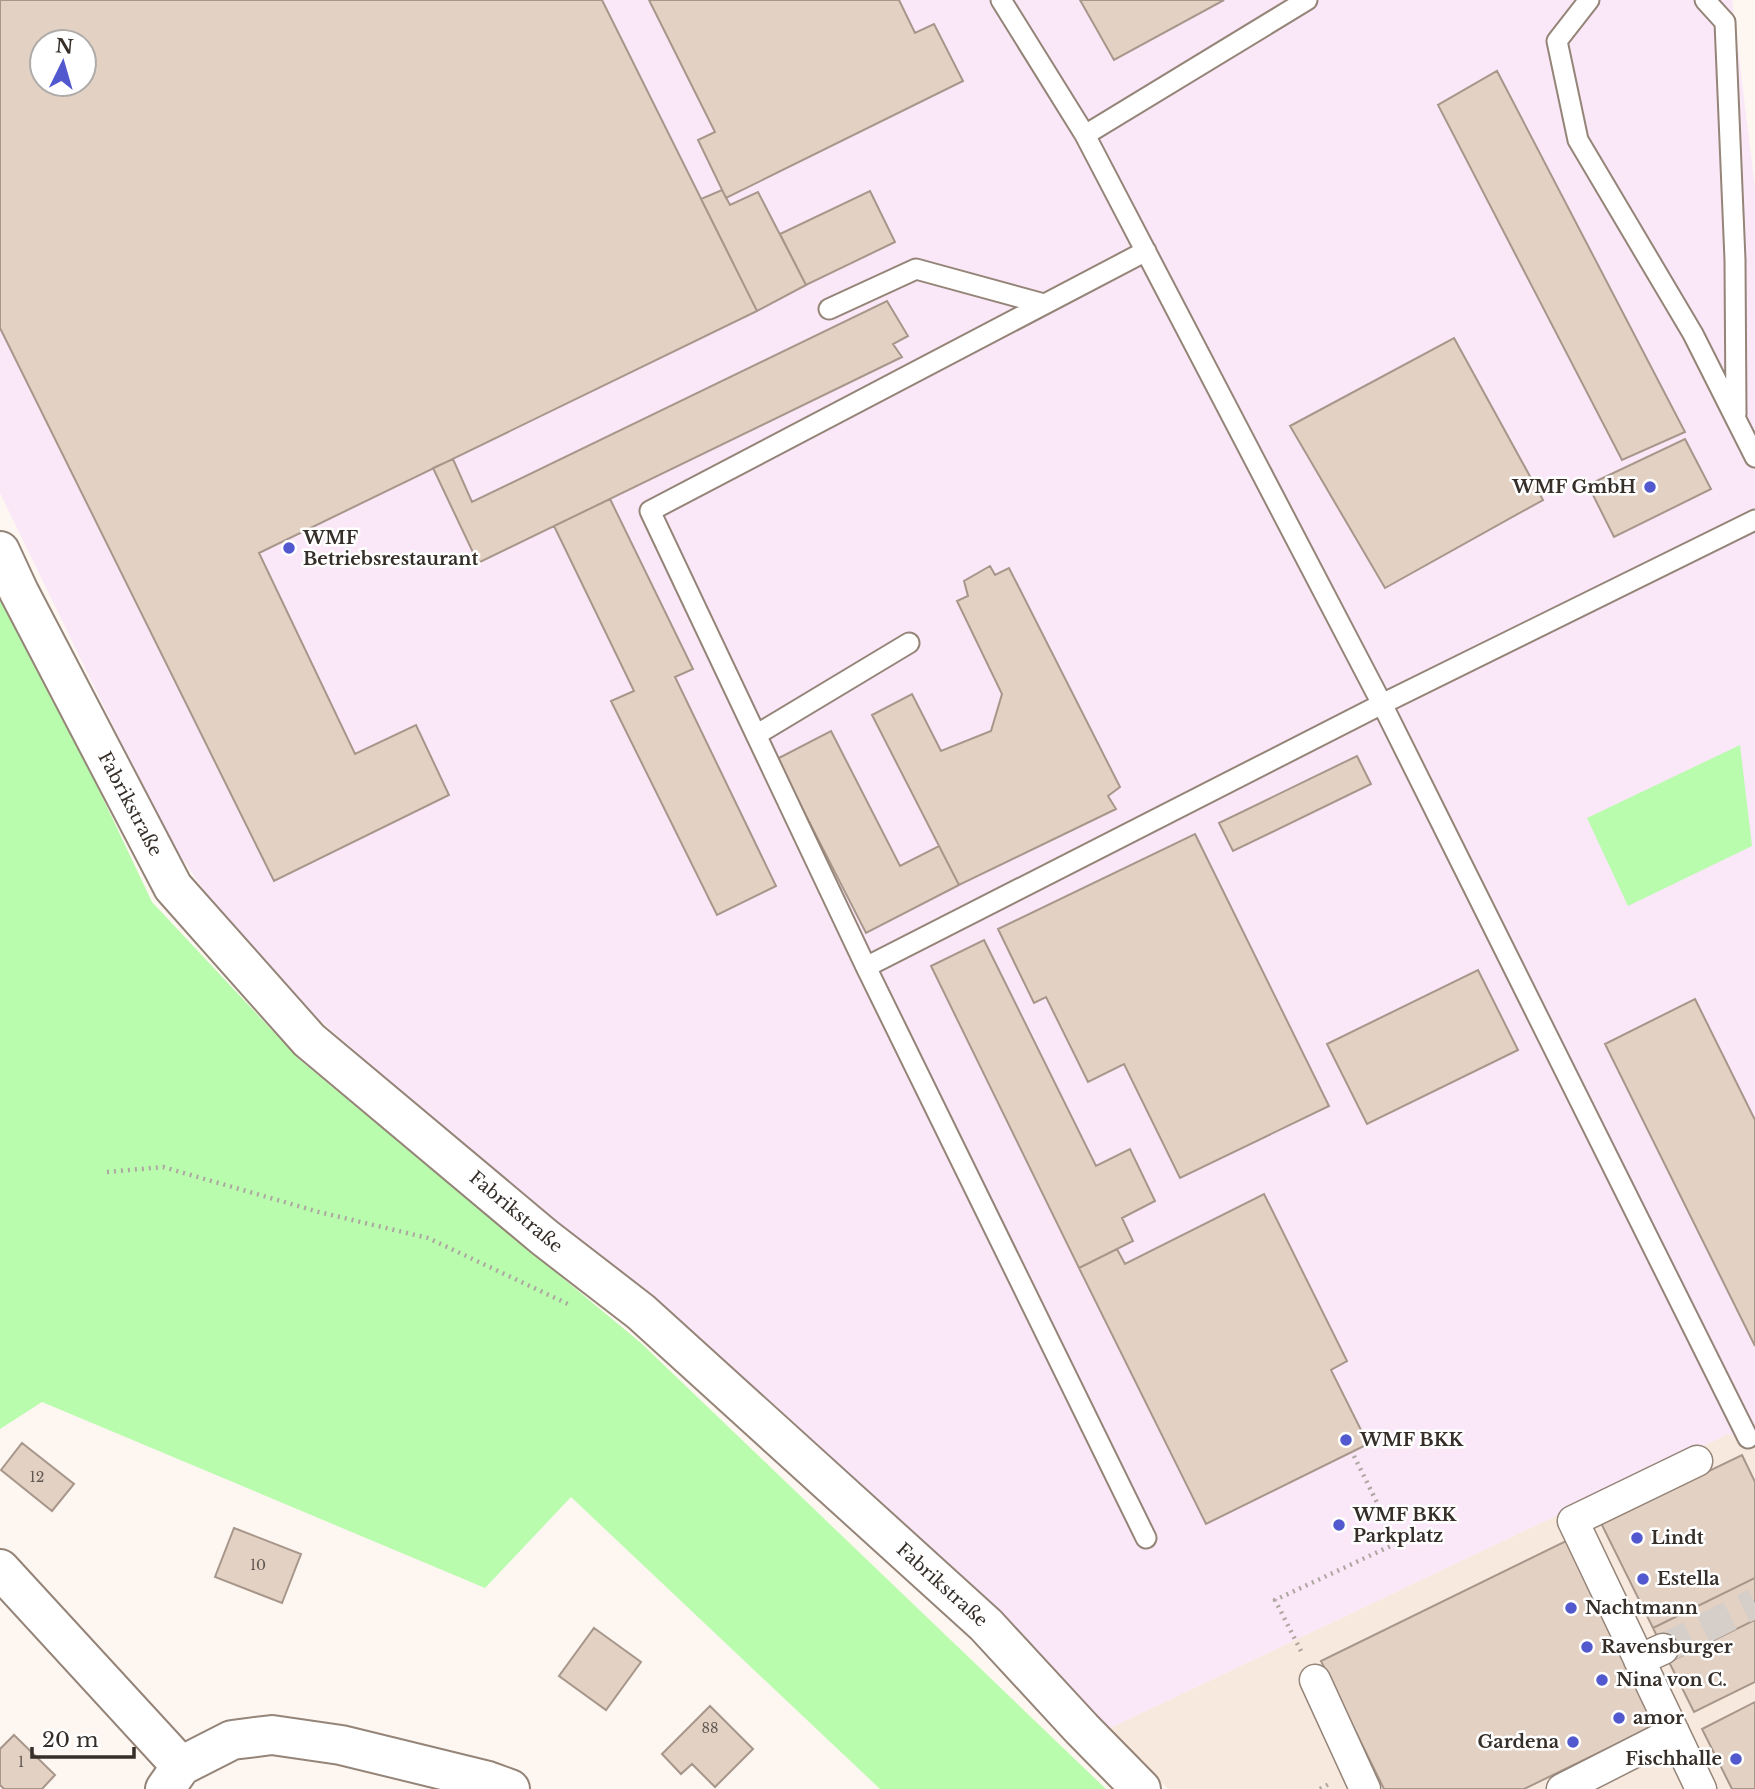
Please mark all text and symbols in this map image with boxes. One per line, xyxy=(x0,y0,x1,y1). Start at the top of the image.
north arrow xyxy=(28,28,98,98)
text: N xyxy=(55,34,74,59)
place label: WMF GmbH xyxy=(1511,476,1636,498)
marker: WMF GmbH xyxy=(1642,479,1658,495)
place label: WMF Betriebsrestaurant xyxy=(302,527,478,570)
marker: WMF Betriebsrestaurant xyxy=(281,540,297,556)
street label: Fabrikstraße xyxy=(93,748,167,860)
street label: Fabrikstraße xyxy=(465,1167,567,1257)
place label: WMF BKK xyxy=(1359,1429,1465,1451)
marker: WMF BKK xyxy=(1338,1432,1354,1448)
house number: 12 xyxy=(30,1468,44,1486)
place label: WMF BKK Parkplatz xyxy=(1352,1504,1458,1547)
marker: WMF BKK Parkplatz xyxy=(1331,1517,1347,1533)
place label: Lindt xyxy=(1651,1527,1704,1549)
marker: Lindt xyxy=(1629,1530,1645,1546)
street label: Fabrikstraße xyxy=(892,1538,992,1632)
house number: 10 xyxy=(250,1556,266,1574)
place label: Estella xyxy=(1657,1568,1720,1590)
marker: Estella xyxy=(1635,1571,1651,1587)
place label: Nachtmann xyxy=(1585,1597,1698,1619)
marker: Nachtmann xyxy=(1563,1600,1579,1616)
place label: Ravensburger xyxy=(1601,1636,1733,1658)
marker: Ravensburger xyxy=(1579,1639,1595,1655)
place label: Nina von C. xyxy=(1616,1669,1727,1691)
marker: Nina von C. xyxy=(1594,1672,1610,1688)
place label: amor xyxy=(1633,1707,1684,1729)
marker: amor xyxy=(1611,1710,1627,1726)
scale bar xyxy=(32,1716,133,1760)
house number: 88 xyxy=(702,1719,718,1737)
text: 20 m xyxy=(42,1727,99,1753)
place label: Gardena xyxy=(1478,1731,1560,1753)
marker: Gardena xyxy=(1565,1734,1581,1750)
place label: Fischhalle xyxy=(1625,1748,1722,1770)
marker: Fischhalle xyxy=(1728,1751,1744,1767)
house number: 1 xyxy=(18,1753,24,1771)

